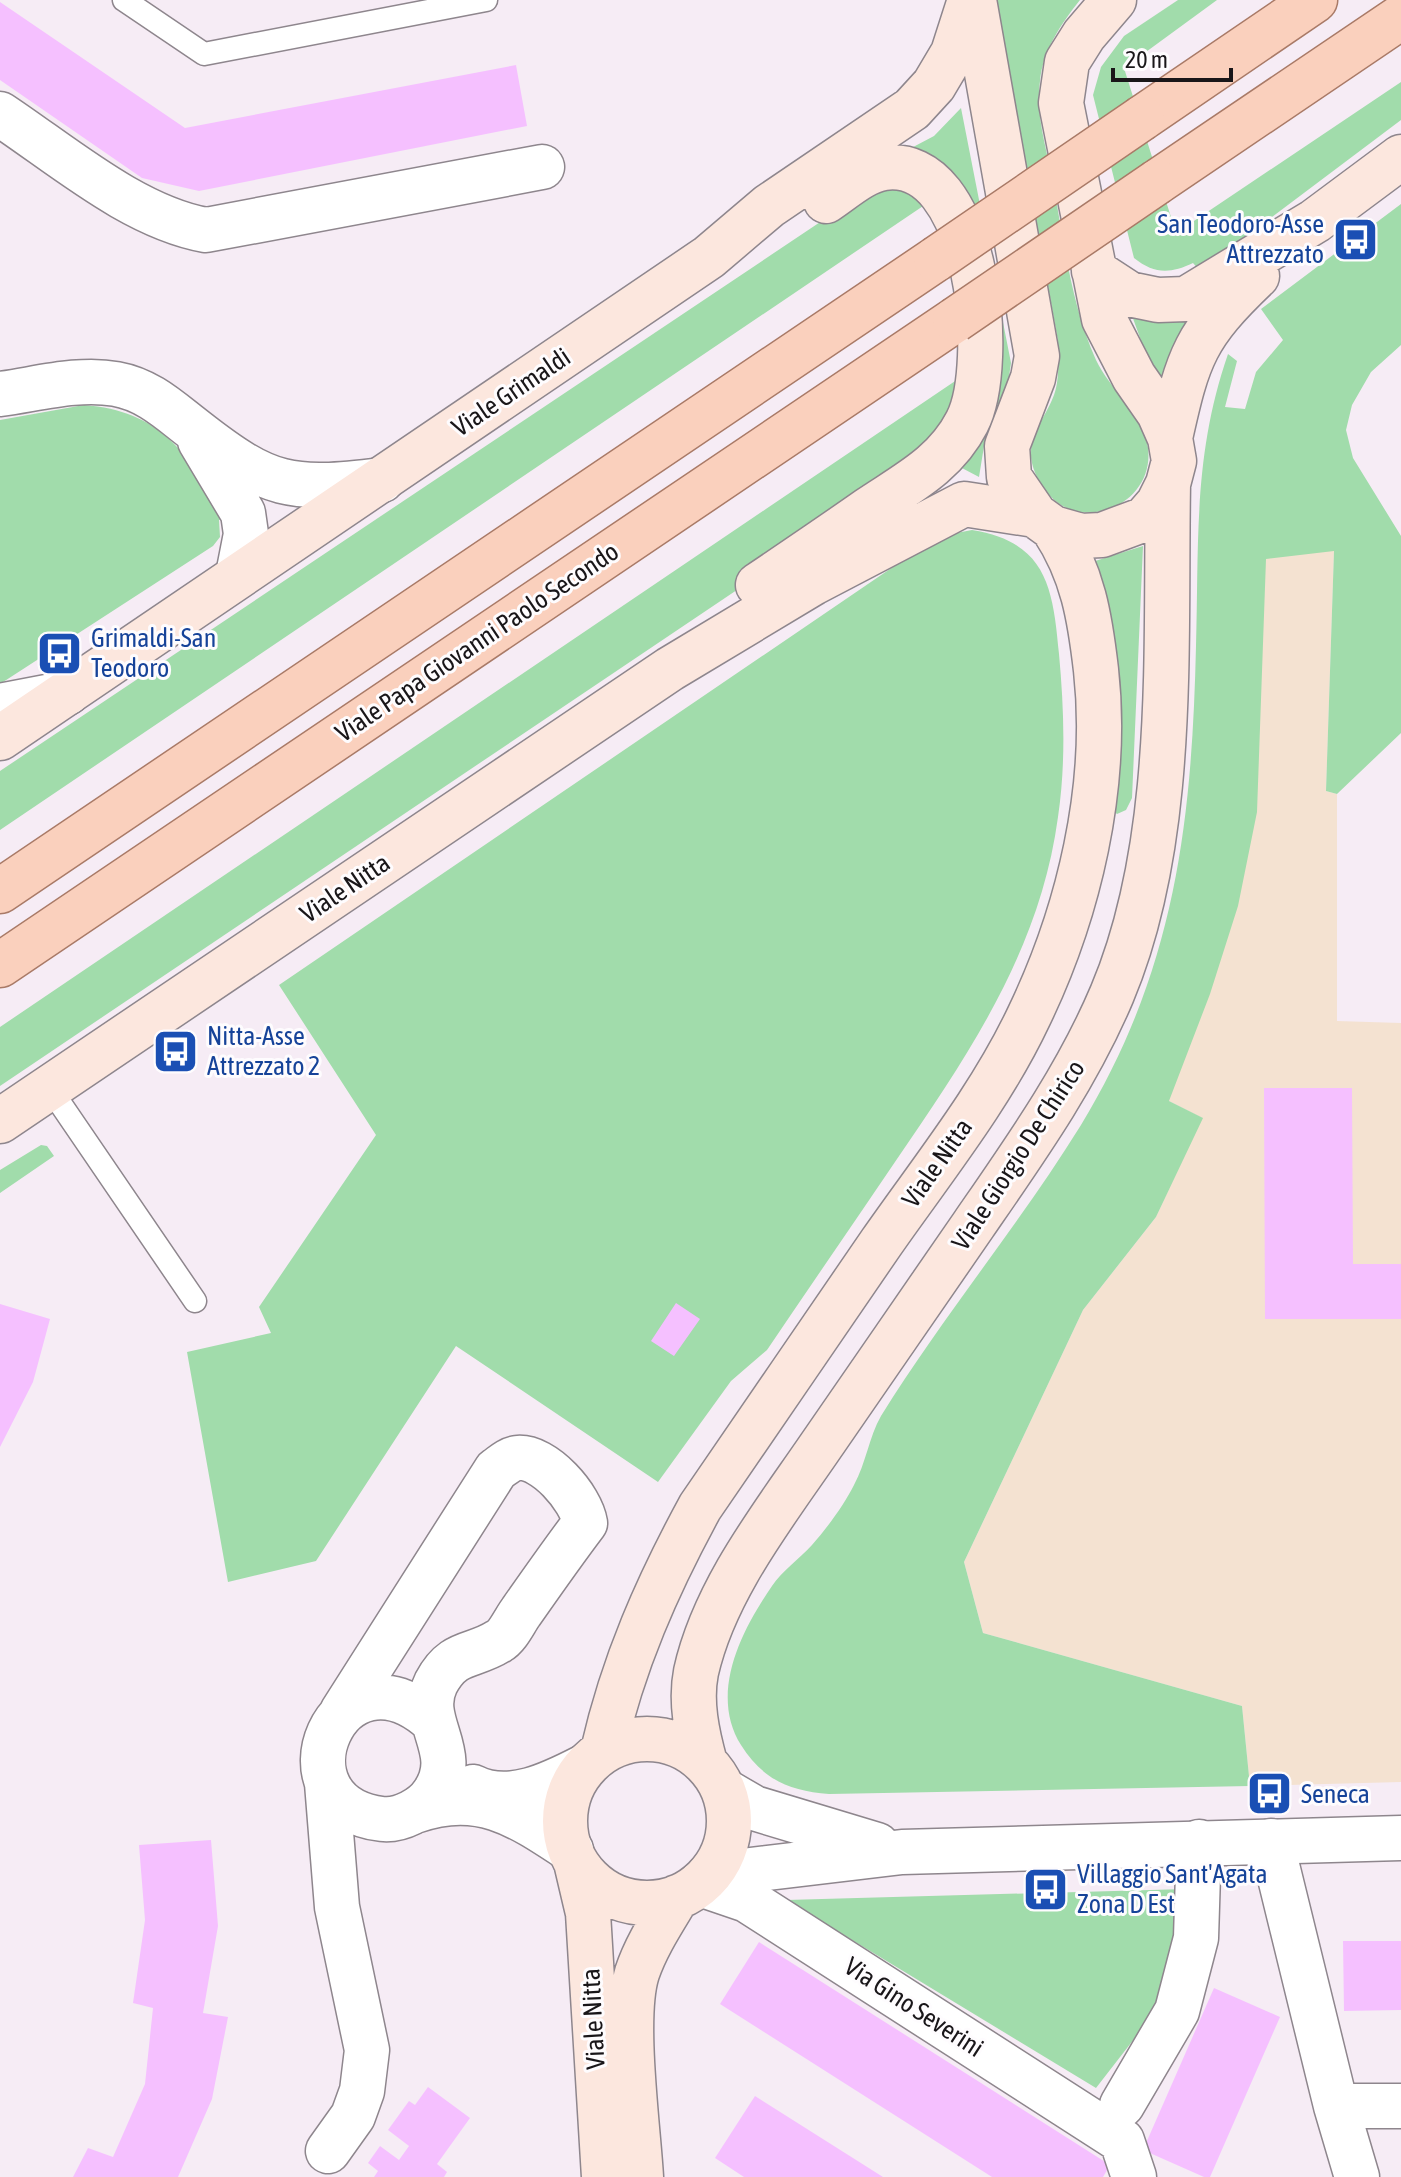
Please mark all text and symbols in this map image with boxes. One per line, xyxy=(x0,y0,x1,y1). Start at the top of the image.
scale bar xyxy=(1113,32,1231,82)
text: 20 m xyxy=(1125,46,1168,73)
place label: San Teodoro-Asse Attrezzato xyxy=(1157,209,1324,269)
bus stop icon: San Teodoro-Asse Attrezzato xyxy=(1331,215,1379,263)
street label: Viale Grimaldi xyxy=(446,342,576,442)
street label: Viale Papa Giovanni Paolo Secondo xyxy=(330,536,624,748)
place label: Grimaldi-San Teodoro xyxy=(91,623,216,683)
bus stop icon: Grimaldi-San Teodoro xyxy=(36,629,84,677)
street label: Viale Nitta xyxy=(295,847,395,929)
place label: Nitta-Asse Attrezzato 2 xyxy=(207,1021,320,1081)
bus stop icon: Nitta-Asse Attrezzato 2 xyxy=(152,1027,200,1075)
street label: Viale Giorgio De Chirico xyxy=(945,1054,1091,1256)
street label: Viale Nitta xyxy=(896,1113,978,1213)
bus stop icon: Seneca xyxy=(1246,1770,1294,1818)
place label: Seneca xyxy=(1301,1779,1370,1809)
place label: Villaggio Sant'Agata Zona D Est xyxy=(1077,1859,1268,1919)
bus stop icon: Villaggio Sant'Agata Zona D Est xyxy=(1022,1865,1070,1913)
street label: Via Gino Severini xyxy=(839,1951,989,2063)
street label: Viale Nitta xyxy=(575,1968,611,2070)

